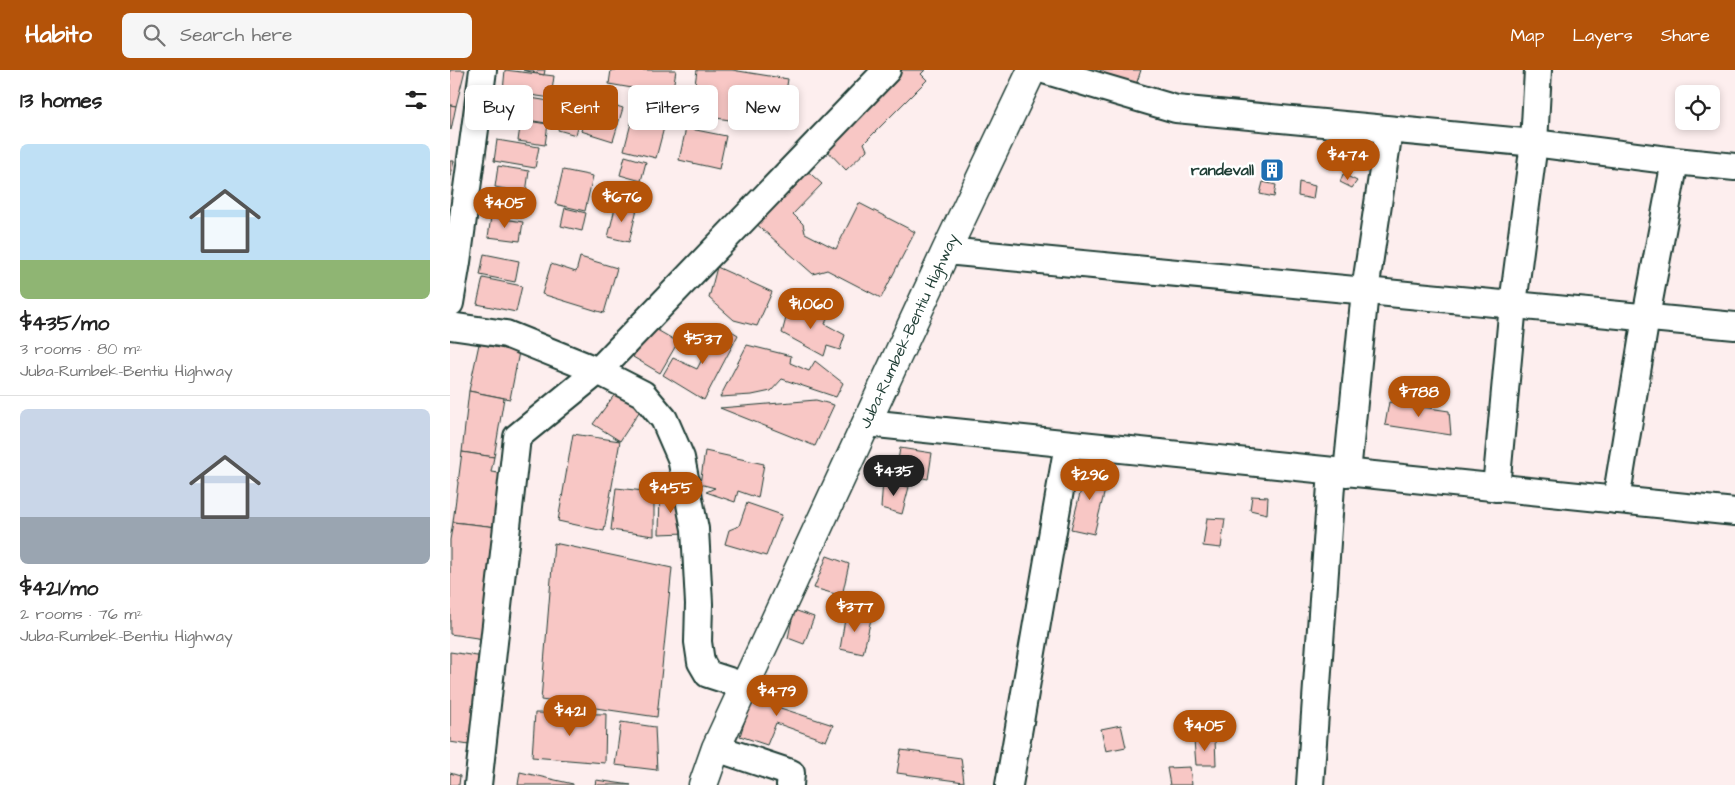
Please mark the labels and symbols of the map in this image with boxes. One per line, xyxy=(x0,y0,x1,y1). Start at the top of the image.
pin: $474 xyxy=(1318,138,1378,181)
building icon: randevall xyxy=(1259,157,1285,183)
place label: randevall xyxy=(1191,159,1254,181)
pin: $676 xyxy=(592,180,652,223)
pin: $405 xyxy=(475,186,535,229)
street label: Juba-Rumbek-Bentiu Highway xyxy=(854,230,965,432)
pin: $1,060 xyxy=(770,288,852,330)
pin: $537 xyxy=(673,322,733,365)
pin: $788 xyxy=(1389,376,1449,418)
pin: $435 xyxy=(864,454,924,497)
pin: $296 xyxy=(1060,458,1120,501)
pin: $455 xyxy=(641,472,701,514)
pin: $377 xyxy=(825,590,885,633)
pin: $479 xyxy=(747,674,807,717)
pin: $421 xyxy=(540,694,600,737)
pin: $405 xyxy=(1175,710,1235,752)

